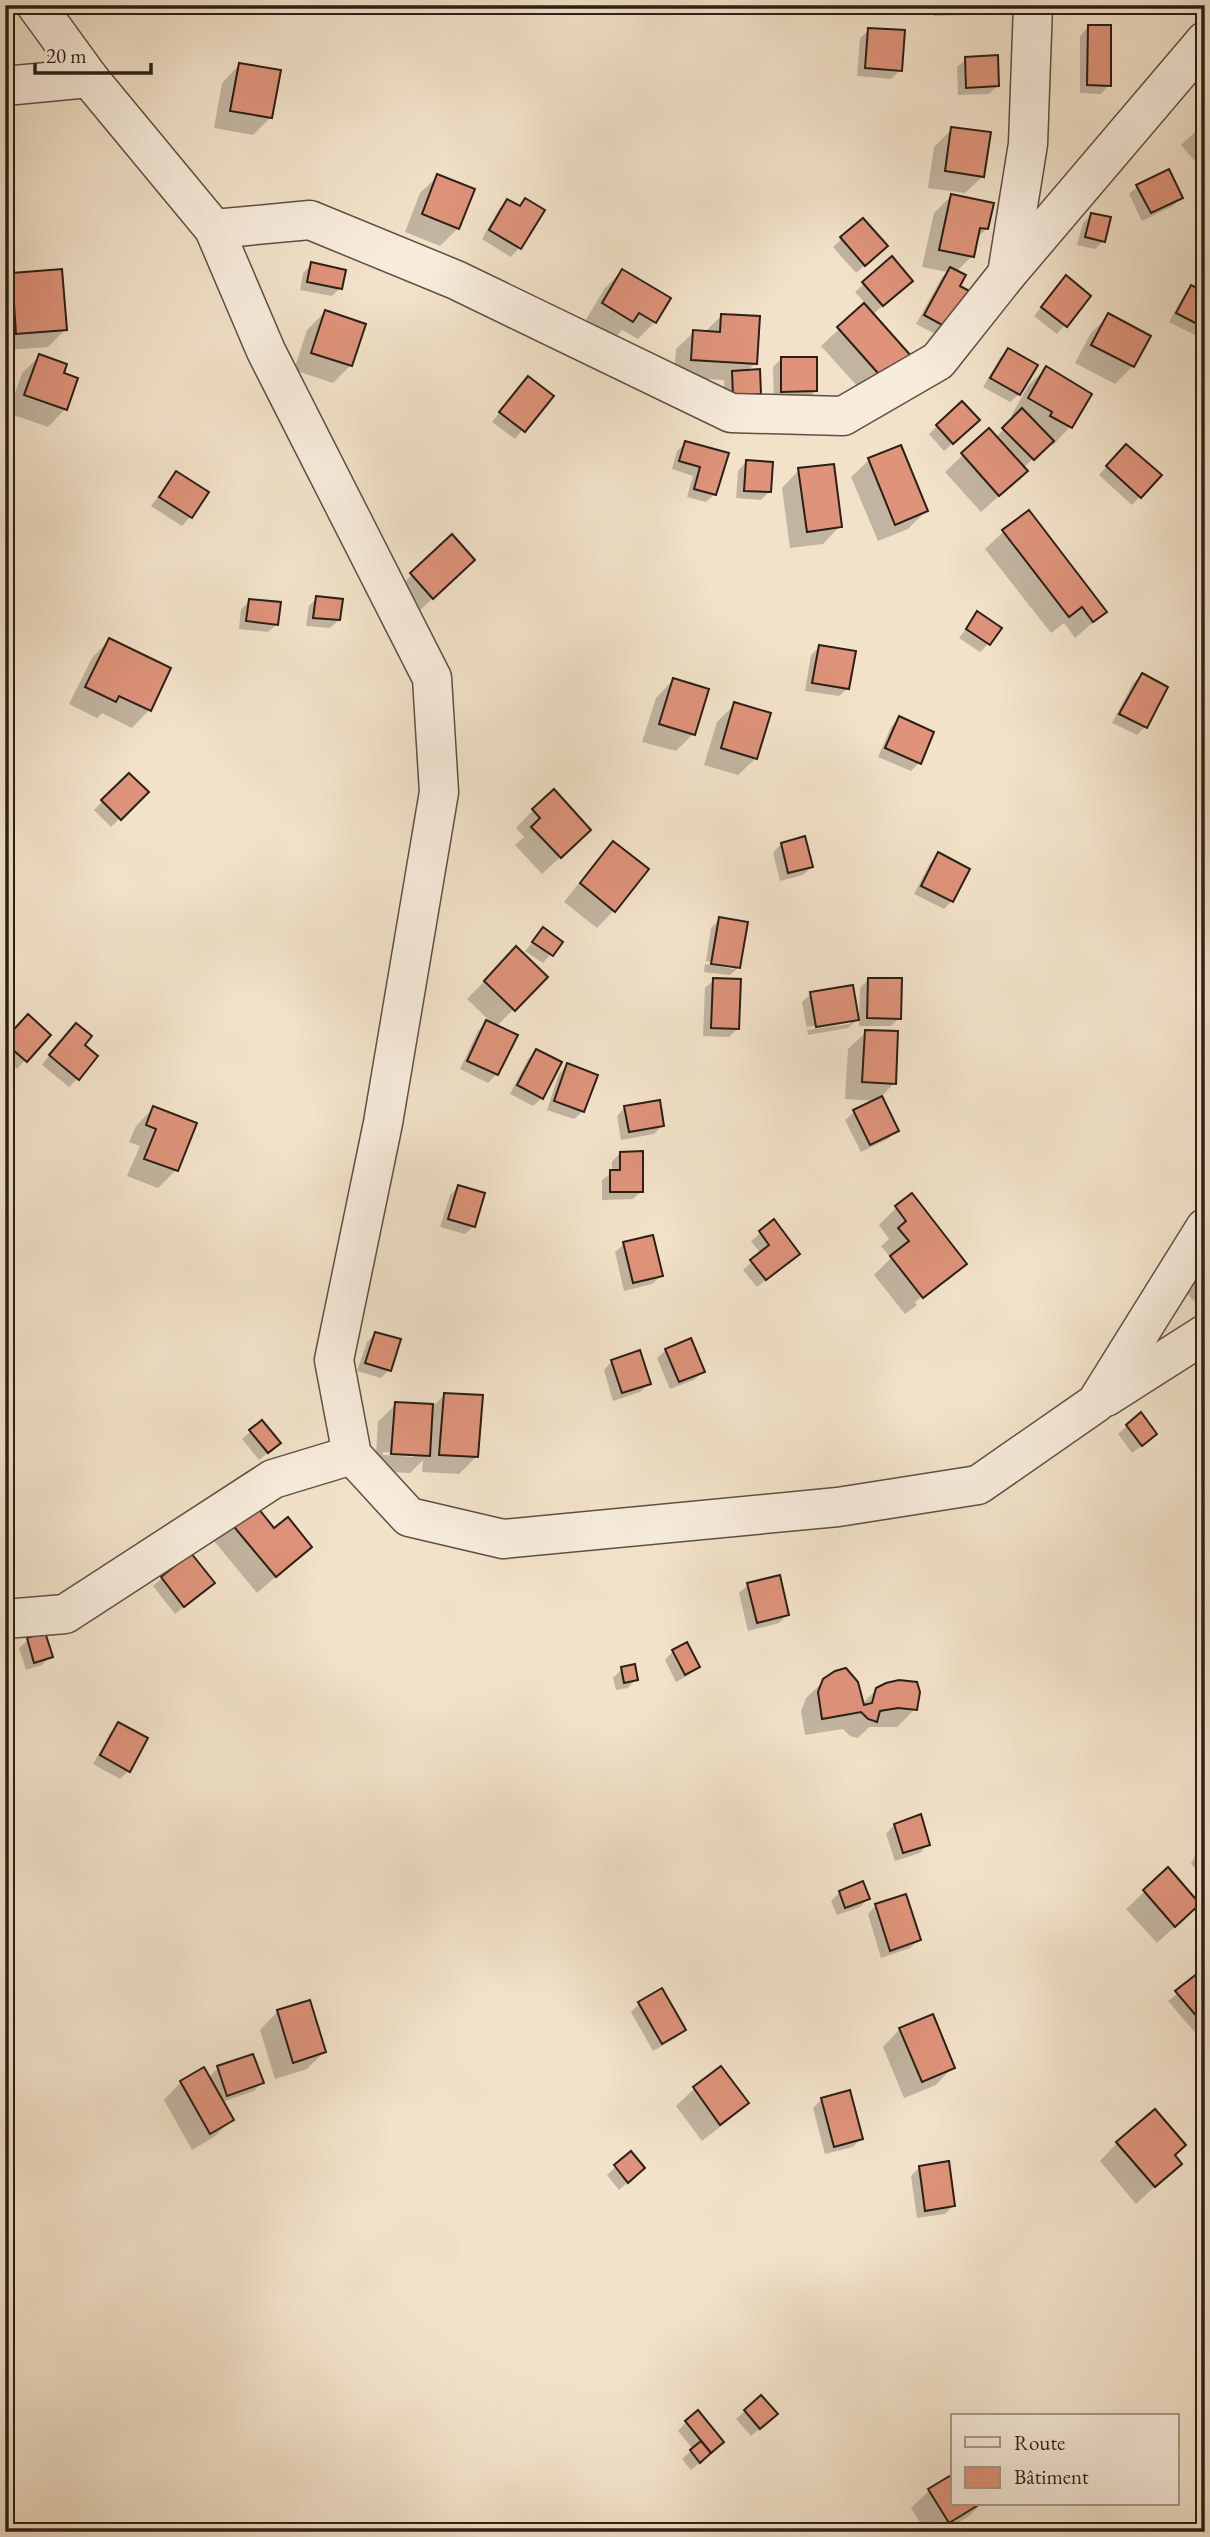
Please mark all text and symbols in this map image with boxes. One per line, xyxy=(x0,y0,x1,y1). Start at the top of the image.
scale bar xyxy=(35,32,150,76)
text: 20 m xyxy=(46,42,87,69)
legend xyxy=(951,2414,1178,2506)
text: Route xyxy=(1014,2429,1065,2456)
text: Bâtiment xyxy=(1014,2463,1089,2490)

